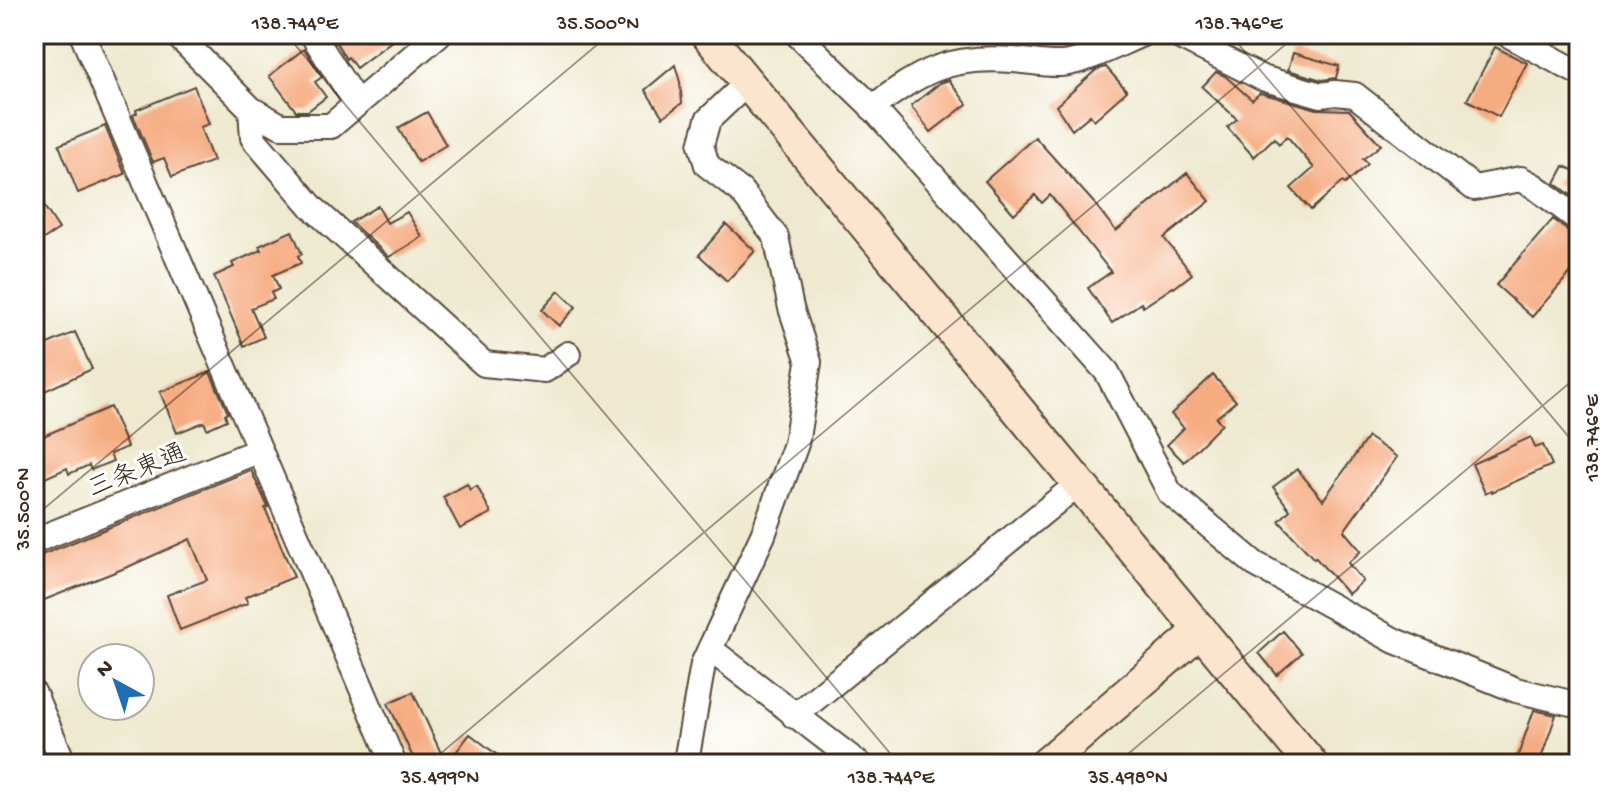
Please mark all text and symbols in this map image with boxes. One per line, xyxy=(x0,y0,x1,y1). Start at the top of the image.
text: 138.744°E xyxy=(251,14,340,37)
text: 35.500°N xyxy=(556,14,639,37)
text: 138.746°E xyxy=(1194,14,1284,37)
text: 138.746°E xyxy=(1583,393,1606,483)
street label: 三条東通 xyxy=(83,437,192,507)
text: 35.500°N xyxy=(14,468,37,551)
north arrow xyxy=(76,642,156,722)
text: N xyxy=(92,655,120,684)
text: 35.499°N xyxy=(400,768,479,791)
text: 138.744°E xyxy=(847,768,936,791)
text: 35.498°N xyxy=(1087,768,1168,791)

